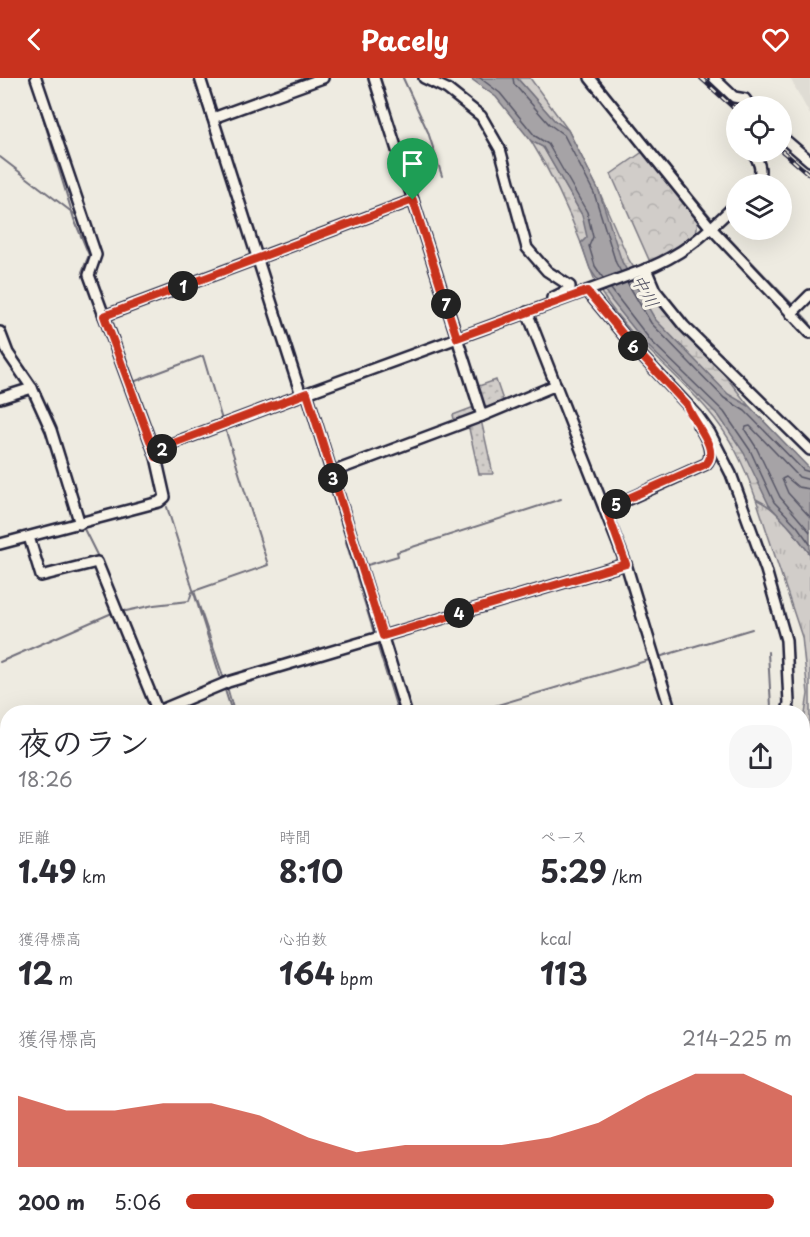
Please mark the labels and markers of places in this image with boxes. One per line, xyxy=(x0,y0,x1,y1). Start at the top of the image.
pin xyxy=(387,138,438,200)
pin: 1 xyxy=(168,271,198,301)
pin: 7 xyxy=(431,289,461,319)
pin: 6 xyxy=(618,331,648,361)
pin: 2 xyxy=(147,434,177,464)
pin: 3 xyxy=(318,463,348,493)
pin: 5 xyxy=(601,489,631,519)
pin: 4 xyxy=(444,598,474,628)

